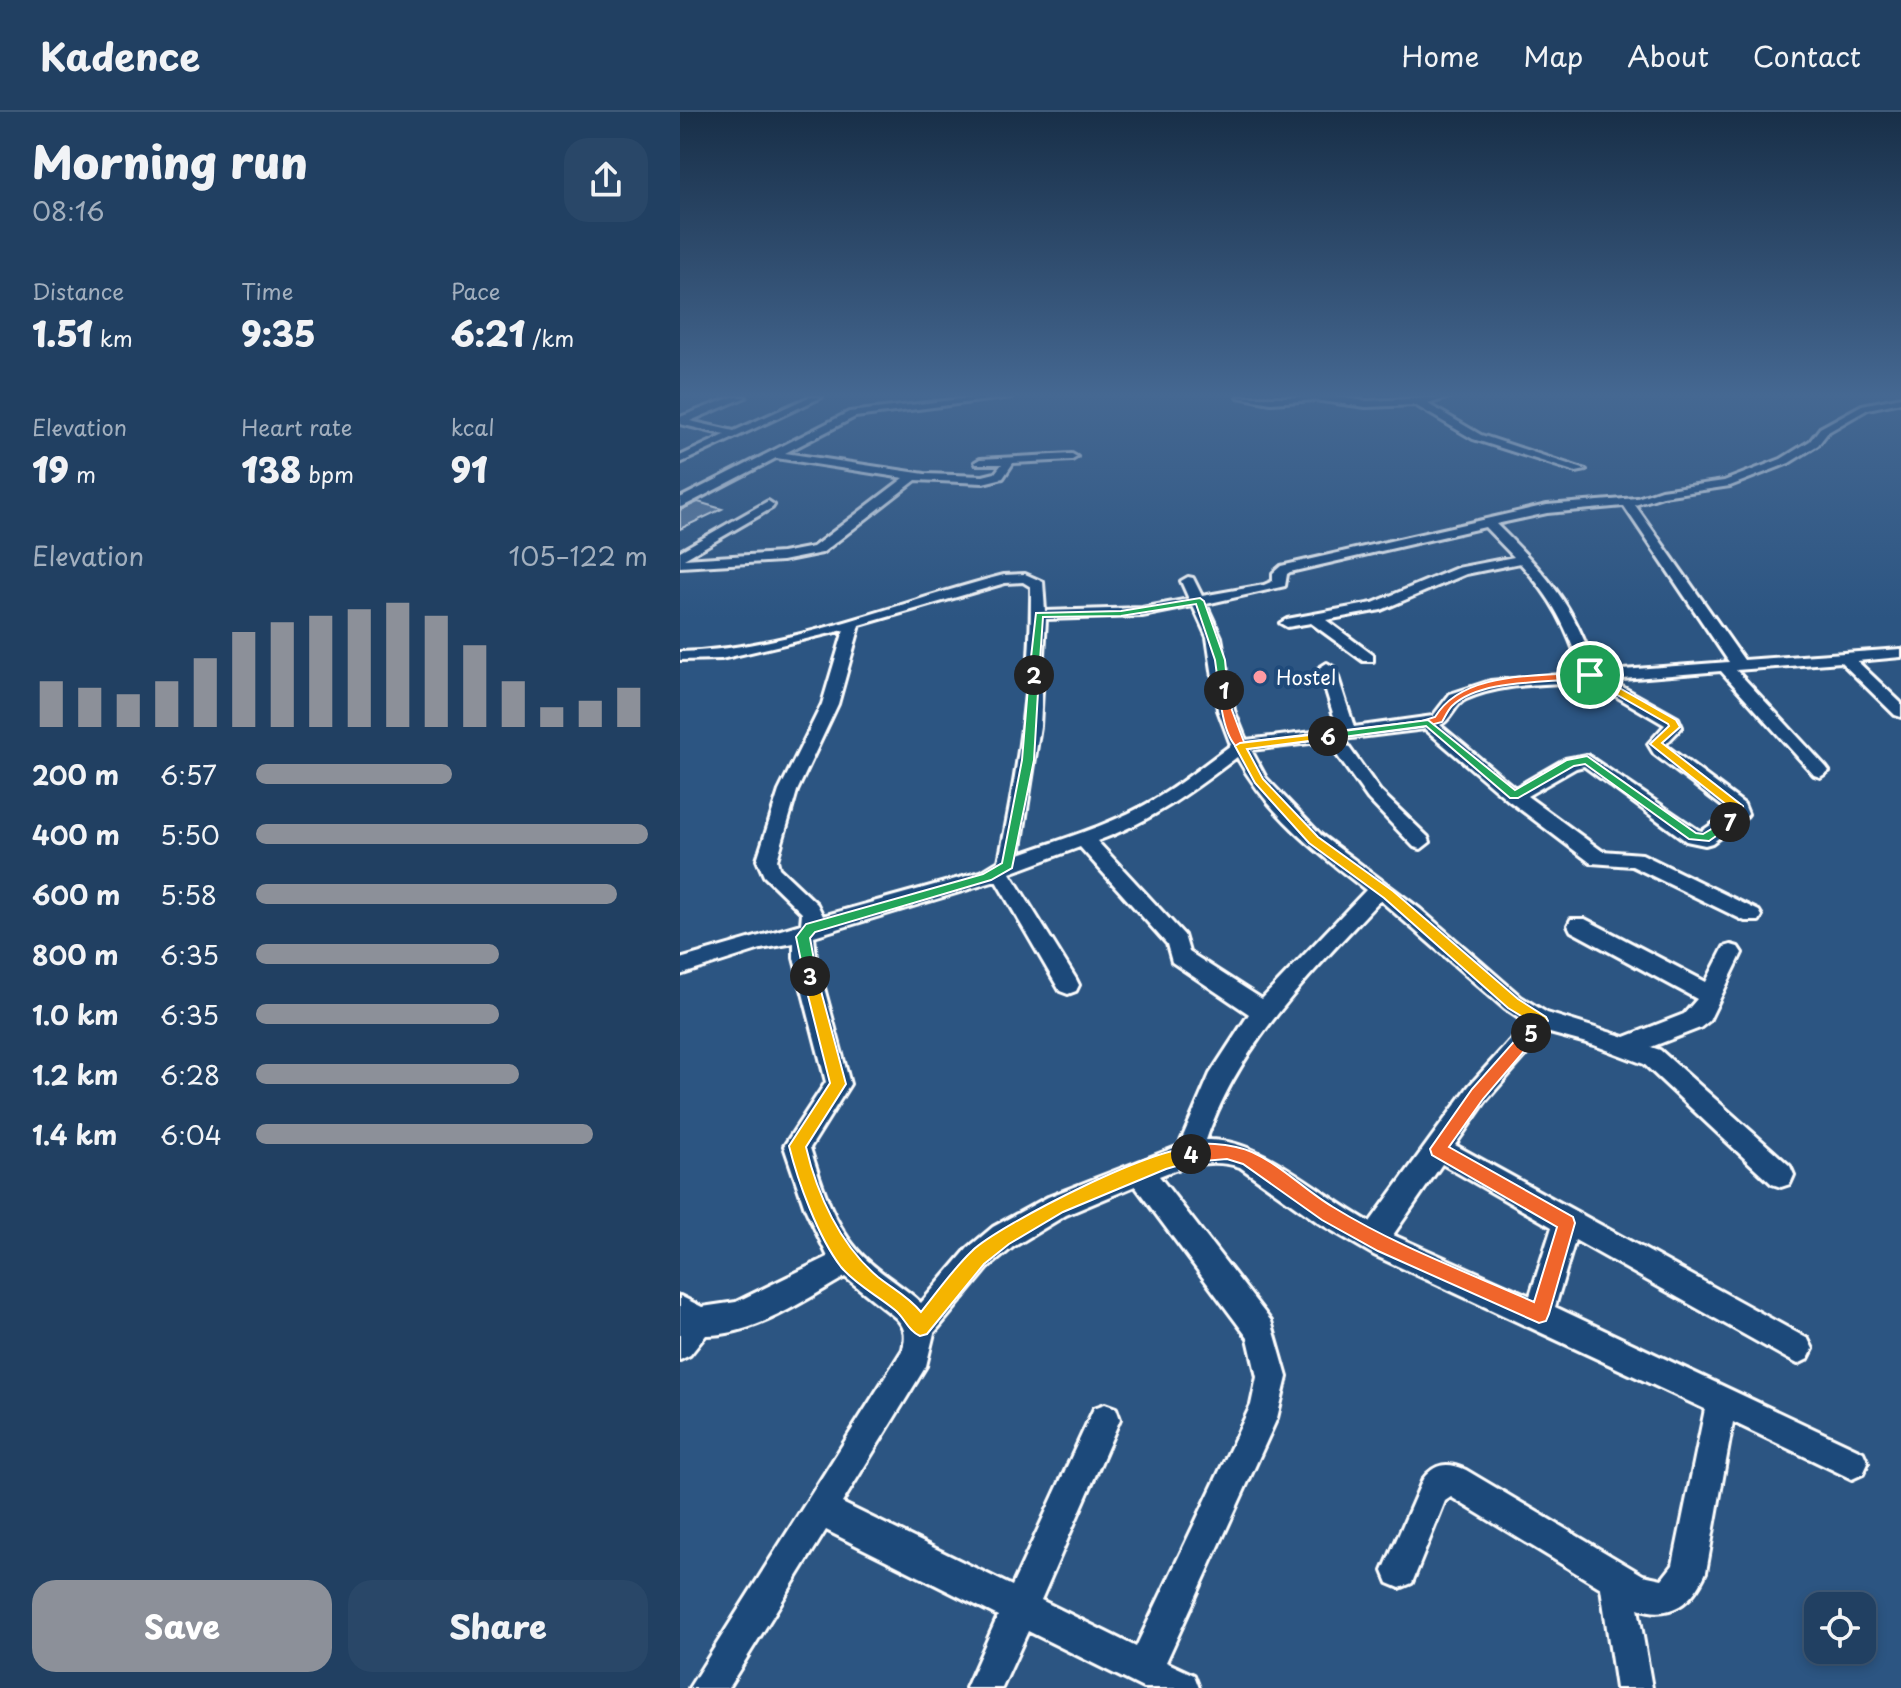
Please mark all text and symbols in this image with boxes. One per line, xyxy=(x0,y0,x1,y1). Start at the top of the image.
text: Kadence xyxy=(40,27,200,84)
text: Home xyxy=(1401,34,1479,77)
text: Map xyxy=(1523,34,1583,77)
text: About xyxy=(1627,34,1709,77)
text: Contact xyxy=(1753,34,1861,77)
text: Morning run xyxy=(32,128,308,194)
button: share xyxy=(564,138,648,222)
text: 08:16 xyxy=(32,191,105,230)
text: Distance xyxy=(32,274,124,307)
text: Time xyxy=(241,274,293,307)
text: Pace xyxy=(451,274,500,307)
text: 1.51 xyxy=(32,307,93,359)
text: 9:35 xyxy=(241,307,316,359)
text: 6:21 xyxy=(451,307,525,359)
text: km xyxy=(93,321,133,354)
text: /km xyxy=(525,321,574,354)
text: Elevation xyxy=(32,410,127,443)
text: Heart rate xyxy=(241,410,352,443)
text: kcal xyxy=(451,410,495,443)
text: 19 xyxy=(32,443,69,495)
text: 138 xyxy=(241,443,301,495)
text: 91 xyxy=(451,443,488,495)
text: m xyxy=(69,457,96,490)
text: bpm xyxy=(301,457,354,490)
text: Elevation xyxy=(32,536,144,575)
text: 105–122 m xyxy=(509,536,648,575)
pin xyxy=(1556,641,1624,709)
icon: arrive xyxy=(1568,653,1612,697)
pin: 2 xyxy=(1014,655,1054,695)
text: 2 xyxy=(1026,658,1042,691)
place label: Hostel xyxy=(1276,662,1336,692)
marker: Hostel xyxy=(1251,668,1269,686)
pin: 1 xyxy=(1204,670,1244,710)
text: 1 xyxy=(1219,673,1229,706)
pin: 6 xyxy=(1308,716,1348,756)
text: 6 xyxy=(1320,719,1336,752)
text: 200 m xyxy=(32,755,119,794)
text: 6:57 xyxy=(160,755,217,794)
pin: 7 xyxy=(1710,802,1750,842)
text: 7 xyxy=(1724,805,1736,838)
text: 400 m xyxy=(32,815,120,854)
text: 5:50 xyxy=(160,815,220,854)
text: 600 m xyxy=(32,875,120,914)
text: 5:58 xyxy=(160,875,217,914)
text: 800 m xyxy=(32,935,119,974)
text: 6:35 xyxy=(160,935,219,974)
pin: 3 xyxy=(790,956,830,996)
text: 3 xyxy=(803,959,817,992)
text: 1.0 km xyxy=(32,995,119,1034)
text: 6:35 xyxy=(160,995,219,1034)
pin: 5 xyxy=(1511,1013,1551,1053)
text: 5 xyxy=(1524,1016,1538,1049)
text: 1.2 km xyxy=(32,1055,118,1094)
text: 6:28 xyxy=(160,1055,220,1094)
text: 1.4 km xyxy=(32,1115,117,1154)
text: 6:04 xyxy=(160,1115,222,1154)
pin: 4 xyxy=(1171,1134,1211,1174)
text: 4 xyxy=(1184,1137,1198,1170)
button: Save xyxy=(32,1580,332,1672)
button: Share xyxy=(348,1580,648,1672)
map controls xyxy=(1804,1592,1876,1664)
button: locate xyxy=(1804,1592,1876,1664)

